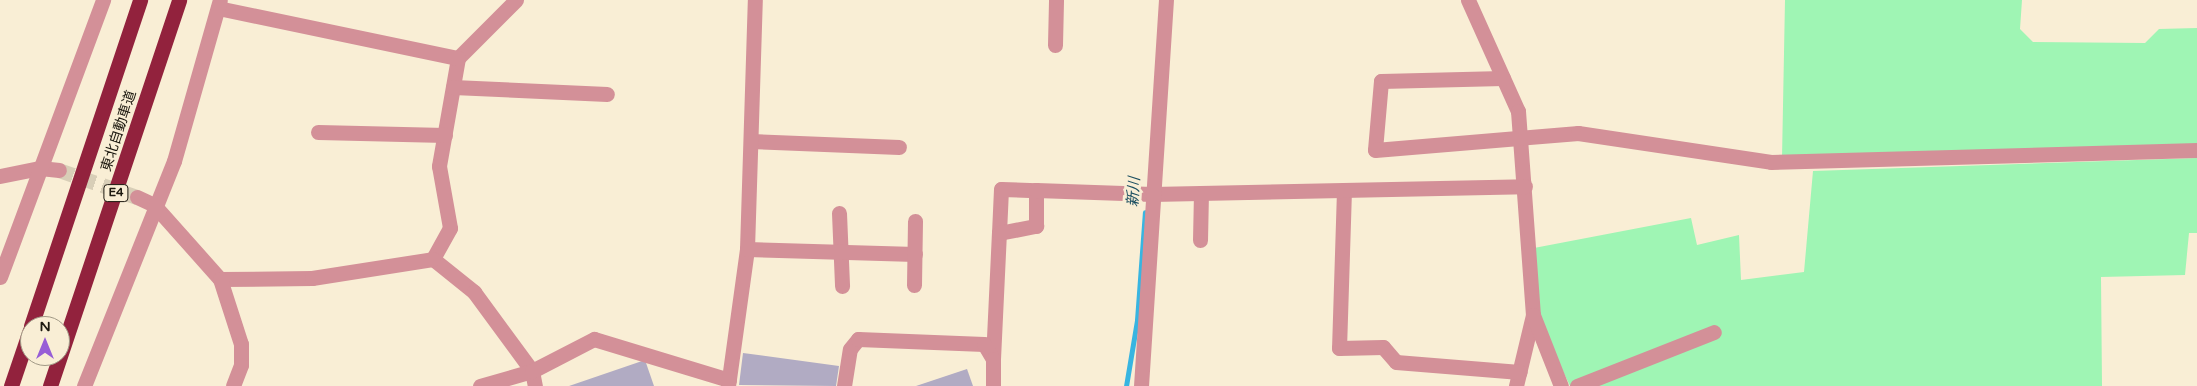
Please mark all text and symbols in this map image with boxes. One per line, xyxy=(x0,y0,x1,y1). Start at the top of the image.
street label: 東北自動車道 xyxy=(98,88,140,174)
water label: 新川 xyxy=(1124,176,1144,208)
road number: E4 xyxy=(102,184,130,202)
north arrow xyxy=(20,316,70,366)
text: N xyxy=(39,318,51,335)

